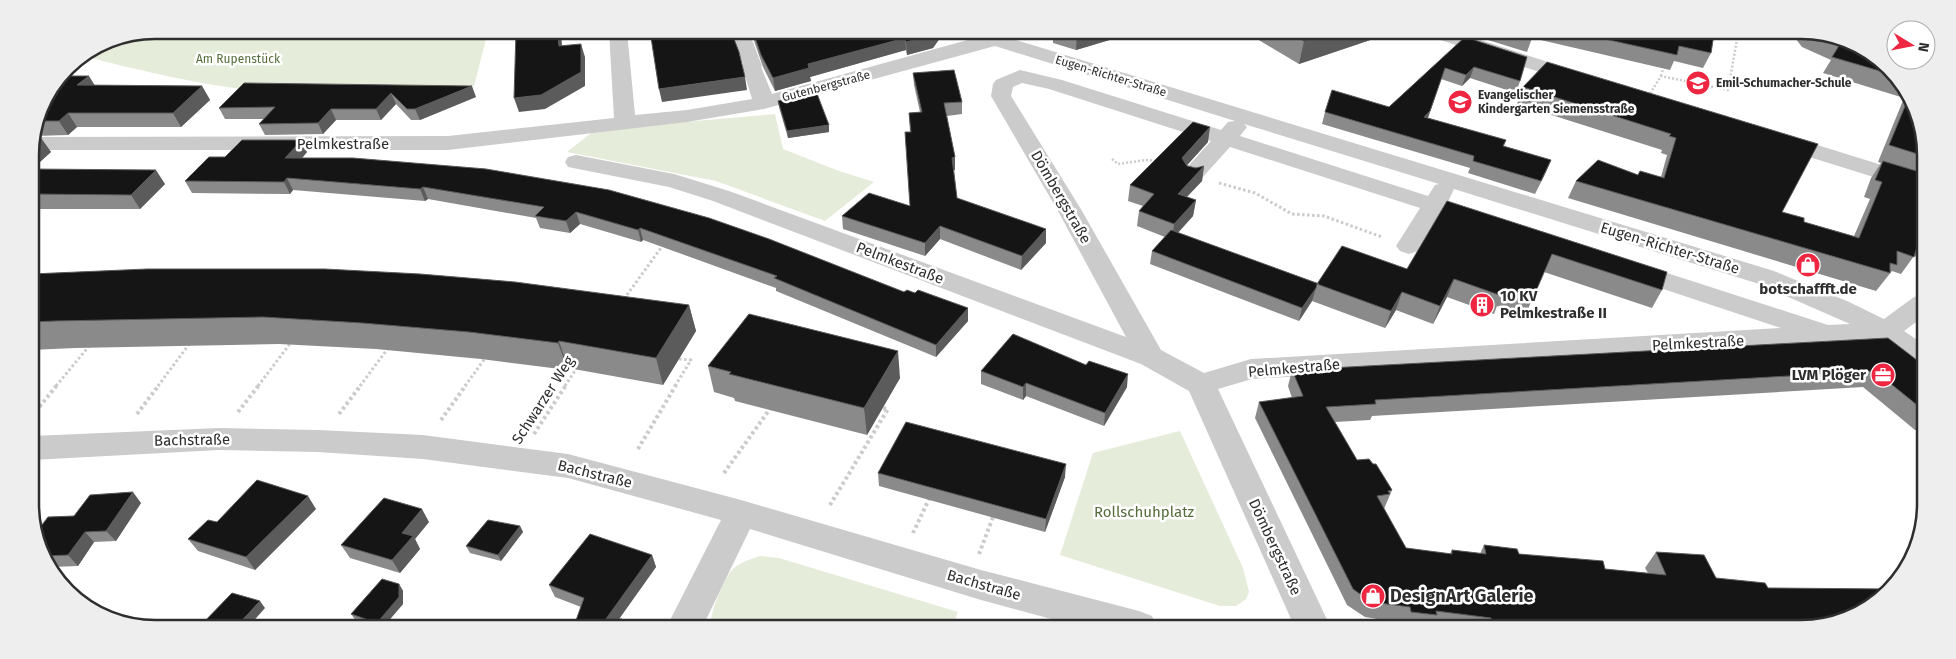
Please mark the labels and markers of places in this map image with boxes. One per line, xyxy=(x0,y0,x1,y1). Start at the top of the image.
school or university icon: Emil-Schumacher-Schule xyxy=(1685,70,1711,96)
place label: Emil-Schumacher-Schule xyxy=(1716,76,1852,90)
place label: Evangelischer Kindergarten Siemensstraße xyxy=(1478,88,1635,116)
school or university icon: Evangelischer Kindergarten Siemensstraße xyxy=(1447,89,1473,115)
shop icon: botschaffft.de xyxy=(1795,252,1821,278)
place label: botschaffft.de xyxy=(1759,280,1857,298)
place label: 10 KV Pelmkestraße II xyxy=(1500,287,1607,322)
building icon: 10 KV Pelmkestraße II xyxy=(1469,292,1495,318)
office icon: LVM Plöger xyxy=(1870,362,1896,388)
place label: LVM Plöger xyxy=(1792,366,1867,384)
shop icon: DesignArt Galerie xyxy=(1360,583,1386,609)
place label: DesignArt Galerie xyxy=(1390,585,1534,607)

